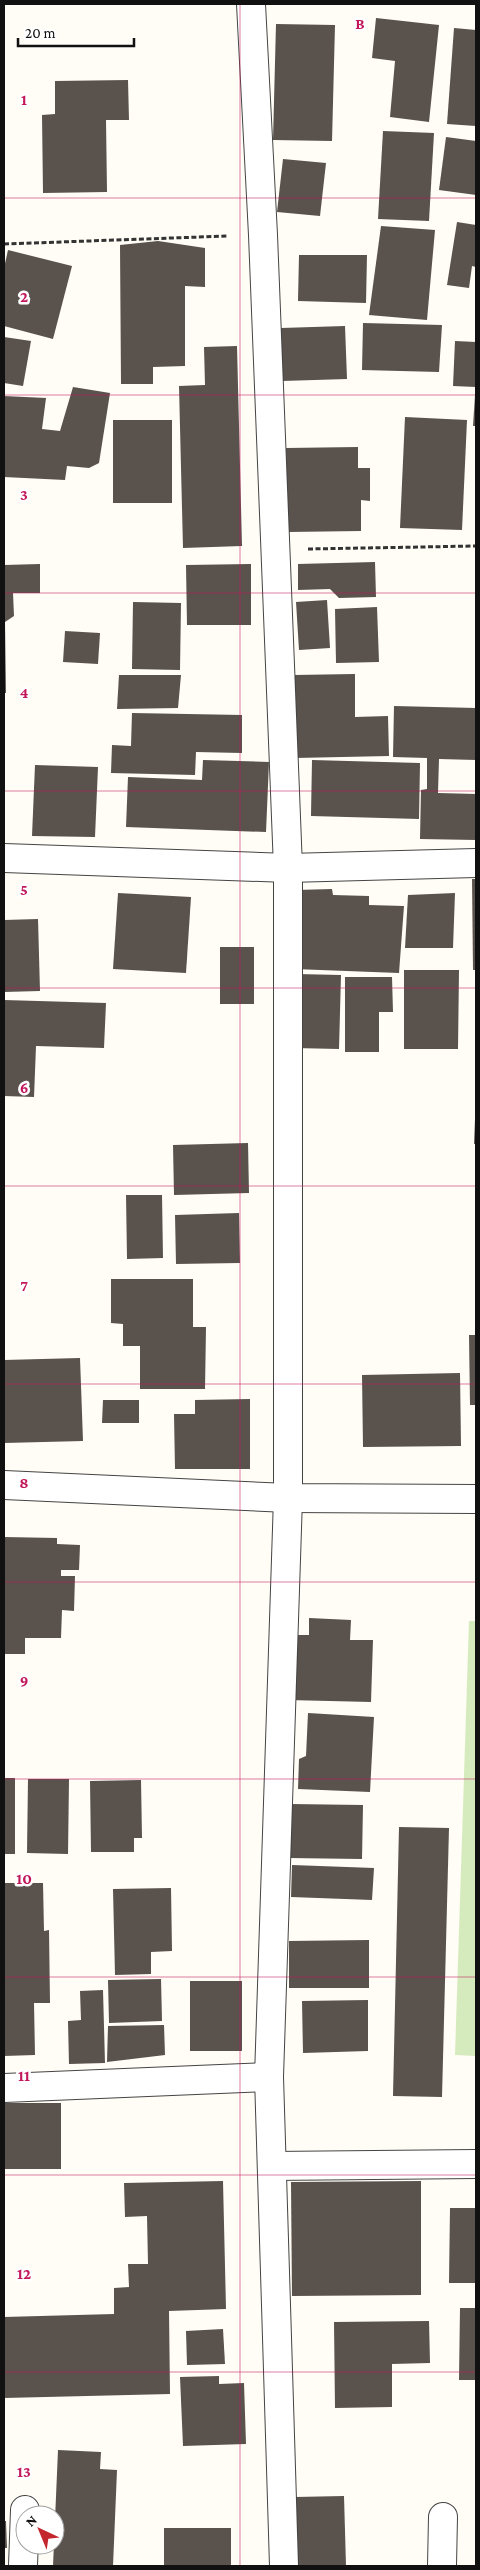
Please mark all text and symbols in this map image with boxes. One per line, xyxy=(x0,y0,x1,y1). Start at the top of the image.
scale bar xyxy=(18,15,134,47)
text: B xyxy=(355,15,365,32)
text: 20 m xyxy=(25,25,56,41)
text: 1 xyxy=(21,91,27,108)
text: 2 xyxy=(20,288,28,305)
text: 3 xyxy=(20,486,28,503)
text: 4 xyxy=(20,684,29,701)
text: 5 xyxy=(20,881,28,898)
text: 6 xyxy=(20,1079,28,1096)
text: 7 xyxy=(20,1277,28,1294)
text: 8 xyxy=(19,1474,29,1491)
text: 9 xyxy=(20,1672,28,1689)
text: 10 xyxy=(16,1870,32,1887)
text: 11 xyxy=(18,2067,30,2084)
text: 12 xyxy=(17,2265,31,2282)
text: 13 xyxy=(17,2463,31,2480)
north arrow xyxy=(15,2505,65,2555)
text: N xyxy=(22,2511,40,2530)

